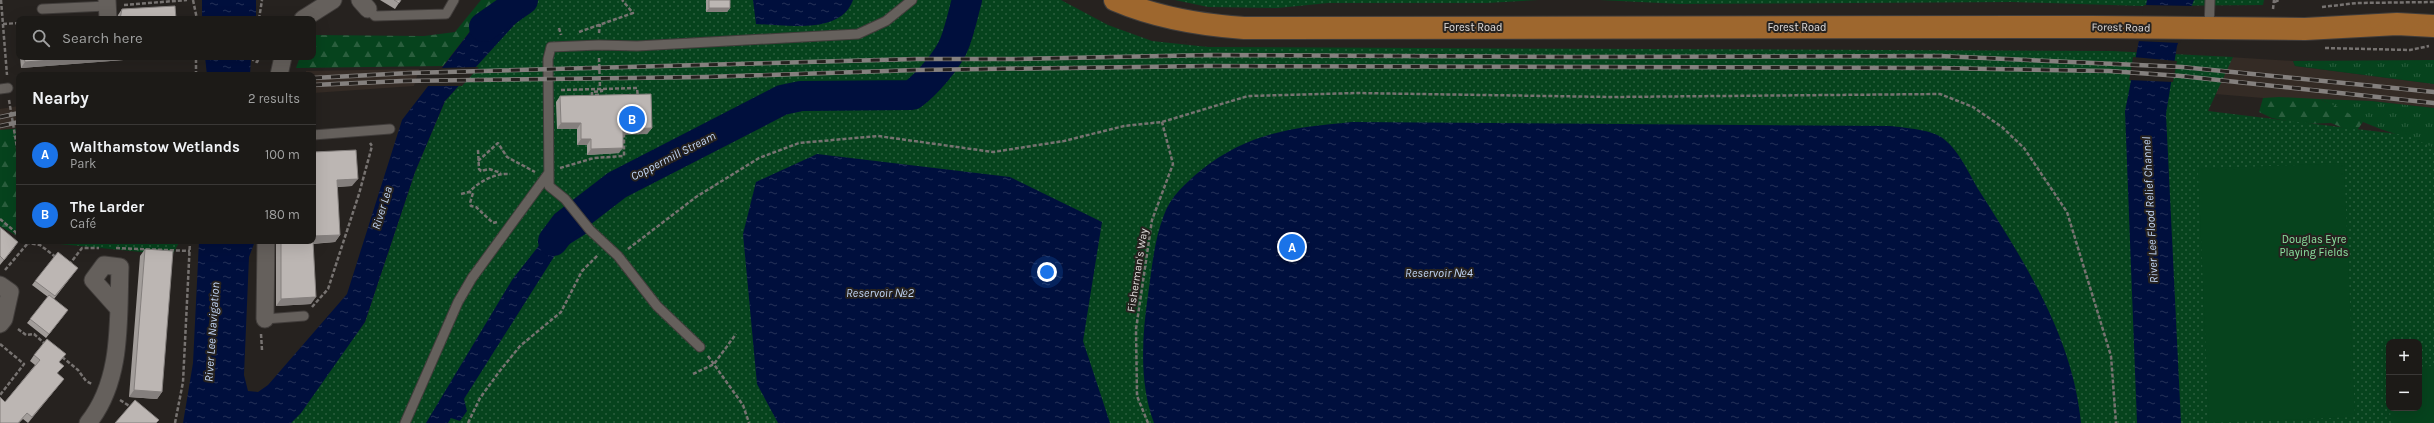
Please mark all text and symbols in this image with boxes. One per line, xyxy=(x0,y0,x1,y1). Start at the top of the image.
search box xyxy=(16,16,316,60)
street label: Forest Road xyxy=(2091,20,2151,35)
street label: Forest Road xyxy=(1444,21,1502,34)
street label: Forest Road xyxy=(1768,21,1826,34)
icon: search xyxy=(30,27,52,49)
text: Search here xyxy=(62,29,143,47)
text: Nearby xyxy=(32,88,89,108)
text: 2 results xyxy=(248,91,300,106)
pin: B xyxy=(619,104,645,134)
water label: Coppermill Stream xyxy=(628,129,718,183)
water label: River Lee Flood Relief Channel xyxy=(2139,136,2161,284)
text: Walthamstow Wetlands xyxy=(70,138,240,156)
text: A xyxy=(41,147,49,162)
text: 100 m xyxy=(265,147,300,162)
text: Park xyxy=(70,156,96,171)
water label: River Lea xyxy=(369,185,395,231)
text: The Larder xyxy=(70,198,144,216)
text: B xyxy=(41,207,49,222)
text: 180 m xyxy=(265,207,300,222)
text: Café xyxy=(70,216,96,231)
street label: Fisherman's Way xyxy=(1124,227,1151,313)
pin: A xyxy=(1279,232,1305,262)
park label: Douglas Eyre Playing Fields xyxy=(2279,233,2349,259)
your location xyxy=(1037,262,1057,282)
water label: Reservoir №4 xyxy=(1405,266,1474,280)
water label: River Lee Navigation xyxy=(202,282,222,382)
water label: Reservoir №2 xyxy=(846,286,915,300)
map controls xyxy=(2386,339,2422,411)
button: + xyxy=(2386,339,2422,375)
button: − xyxy=(2386,375,2422,411)

